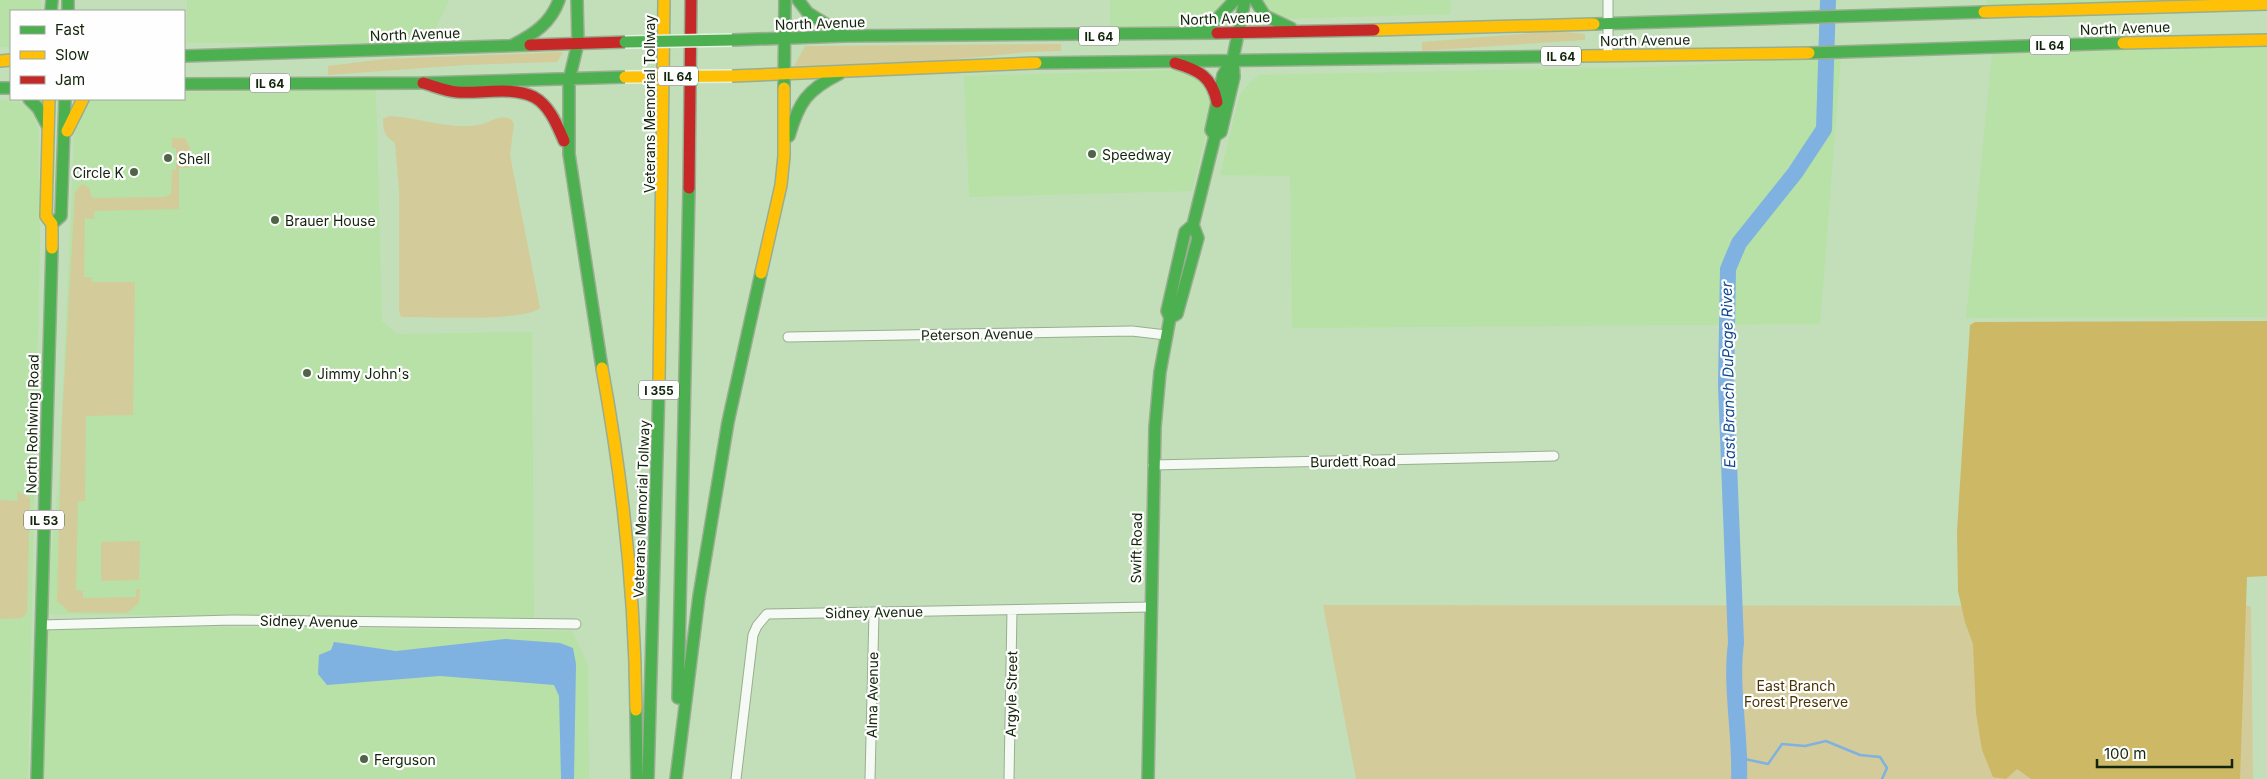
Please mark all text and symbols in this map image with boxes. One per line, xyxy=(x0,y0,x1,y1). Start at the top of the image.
street label: North Avenue xyxy=(1180,8,1270,28)
legend xyxy=(10,10,185,100)
street label: North Avenue xyxy=(775,13,865,33)
street label: Veterans Memorial Tollway xyxy=(641,15,658,193)
street label: North Avenue xyxy=(2080,18,2170,38)
text: Fast xyxy=(55,20,85,39)
street label: North Avenue xyxy=(370,24,460,44)
road number: IL 64 xyxy=(1079,27,1119,46)
street label: North Avenue xyxy=(1600,31,1690,49)
road number: IL 64 xyxy=(2030,36,2070,54)
text: Slow xyxy=(55,45,89,64)
road number: IL 64 xyxy=(1541,46,1581,66)
road number: IL 64 xyxy=(658,66,698,85)
text: Jam xyxy=(55,70,85,89)
road number: IL 64 xyxy=(250,74,290,92)
place label: Speedway xyxy=(1102,146,1172,163)
marker: Speedway xyxy=(1086,148,1098,160)
place label: Shell xyxy=(178,150,210,167)
marker: Shell xyxy=(162,152,174,164)
place label: Circle K xyxy=(72,164,125,181)
marker: Circle K xyxy=(128,166,140,178)
place label: Brauer House xyxy=(285,212,376,229)
marker: Brauer House xyxy=(269,214,281,226)
water label: East Branch DuPage River xyxy=(1717,281,1739,468)
street label: Peterson Avenue xyxy=(921,325,1033,343)
street label: North Rohlwing Road xyxy=(22,354,42,494)
place label: Jimmy John's xyxy=(317,365,409,382)
marker: Jimmy John's xyxy=(301,367,313,379)
road number: I 355 xyxy=(639,380,679,400)
street label: Veterans Memorial Tollway xyxy=(629,420,653,598)
street label: Burdett Road xyxy=(1310,452,1396,470)
road number: IL 53 xyxy=(24,510,64,530)
street label: Swift Road xyxy=(1127,512,1145,584)
street label: Sidney Avenue xyxy=(825,603,923,621)
street label: Sidney Avenue xyxy=(260,612,358,630)
street label: Argyle Street xyxy=(1002,650,1020,737)
street label: Alma Avenue xyxy=(863,652,881,738)
park label: East Branch Forest Preserve xyxy=(1744,677,1848,710)
scale bar xyxy=(2097,736,2232,768)
text: 100 m xyxy=(2104,744,2146,763)
place label: Ferguson xyxy=(374,751,436,768)
marker: Ferguson xyxy=(358,753,370,765)

